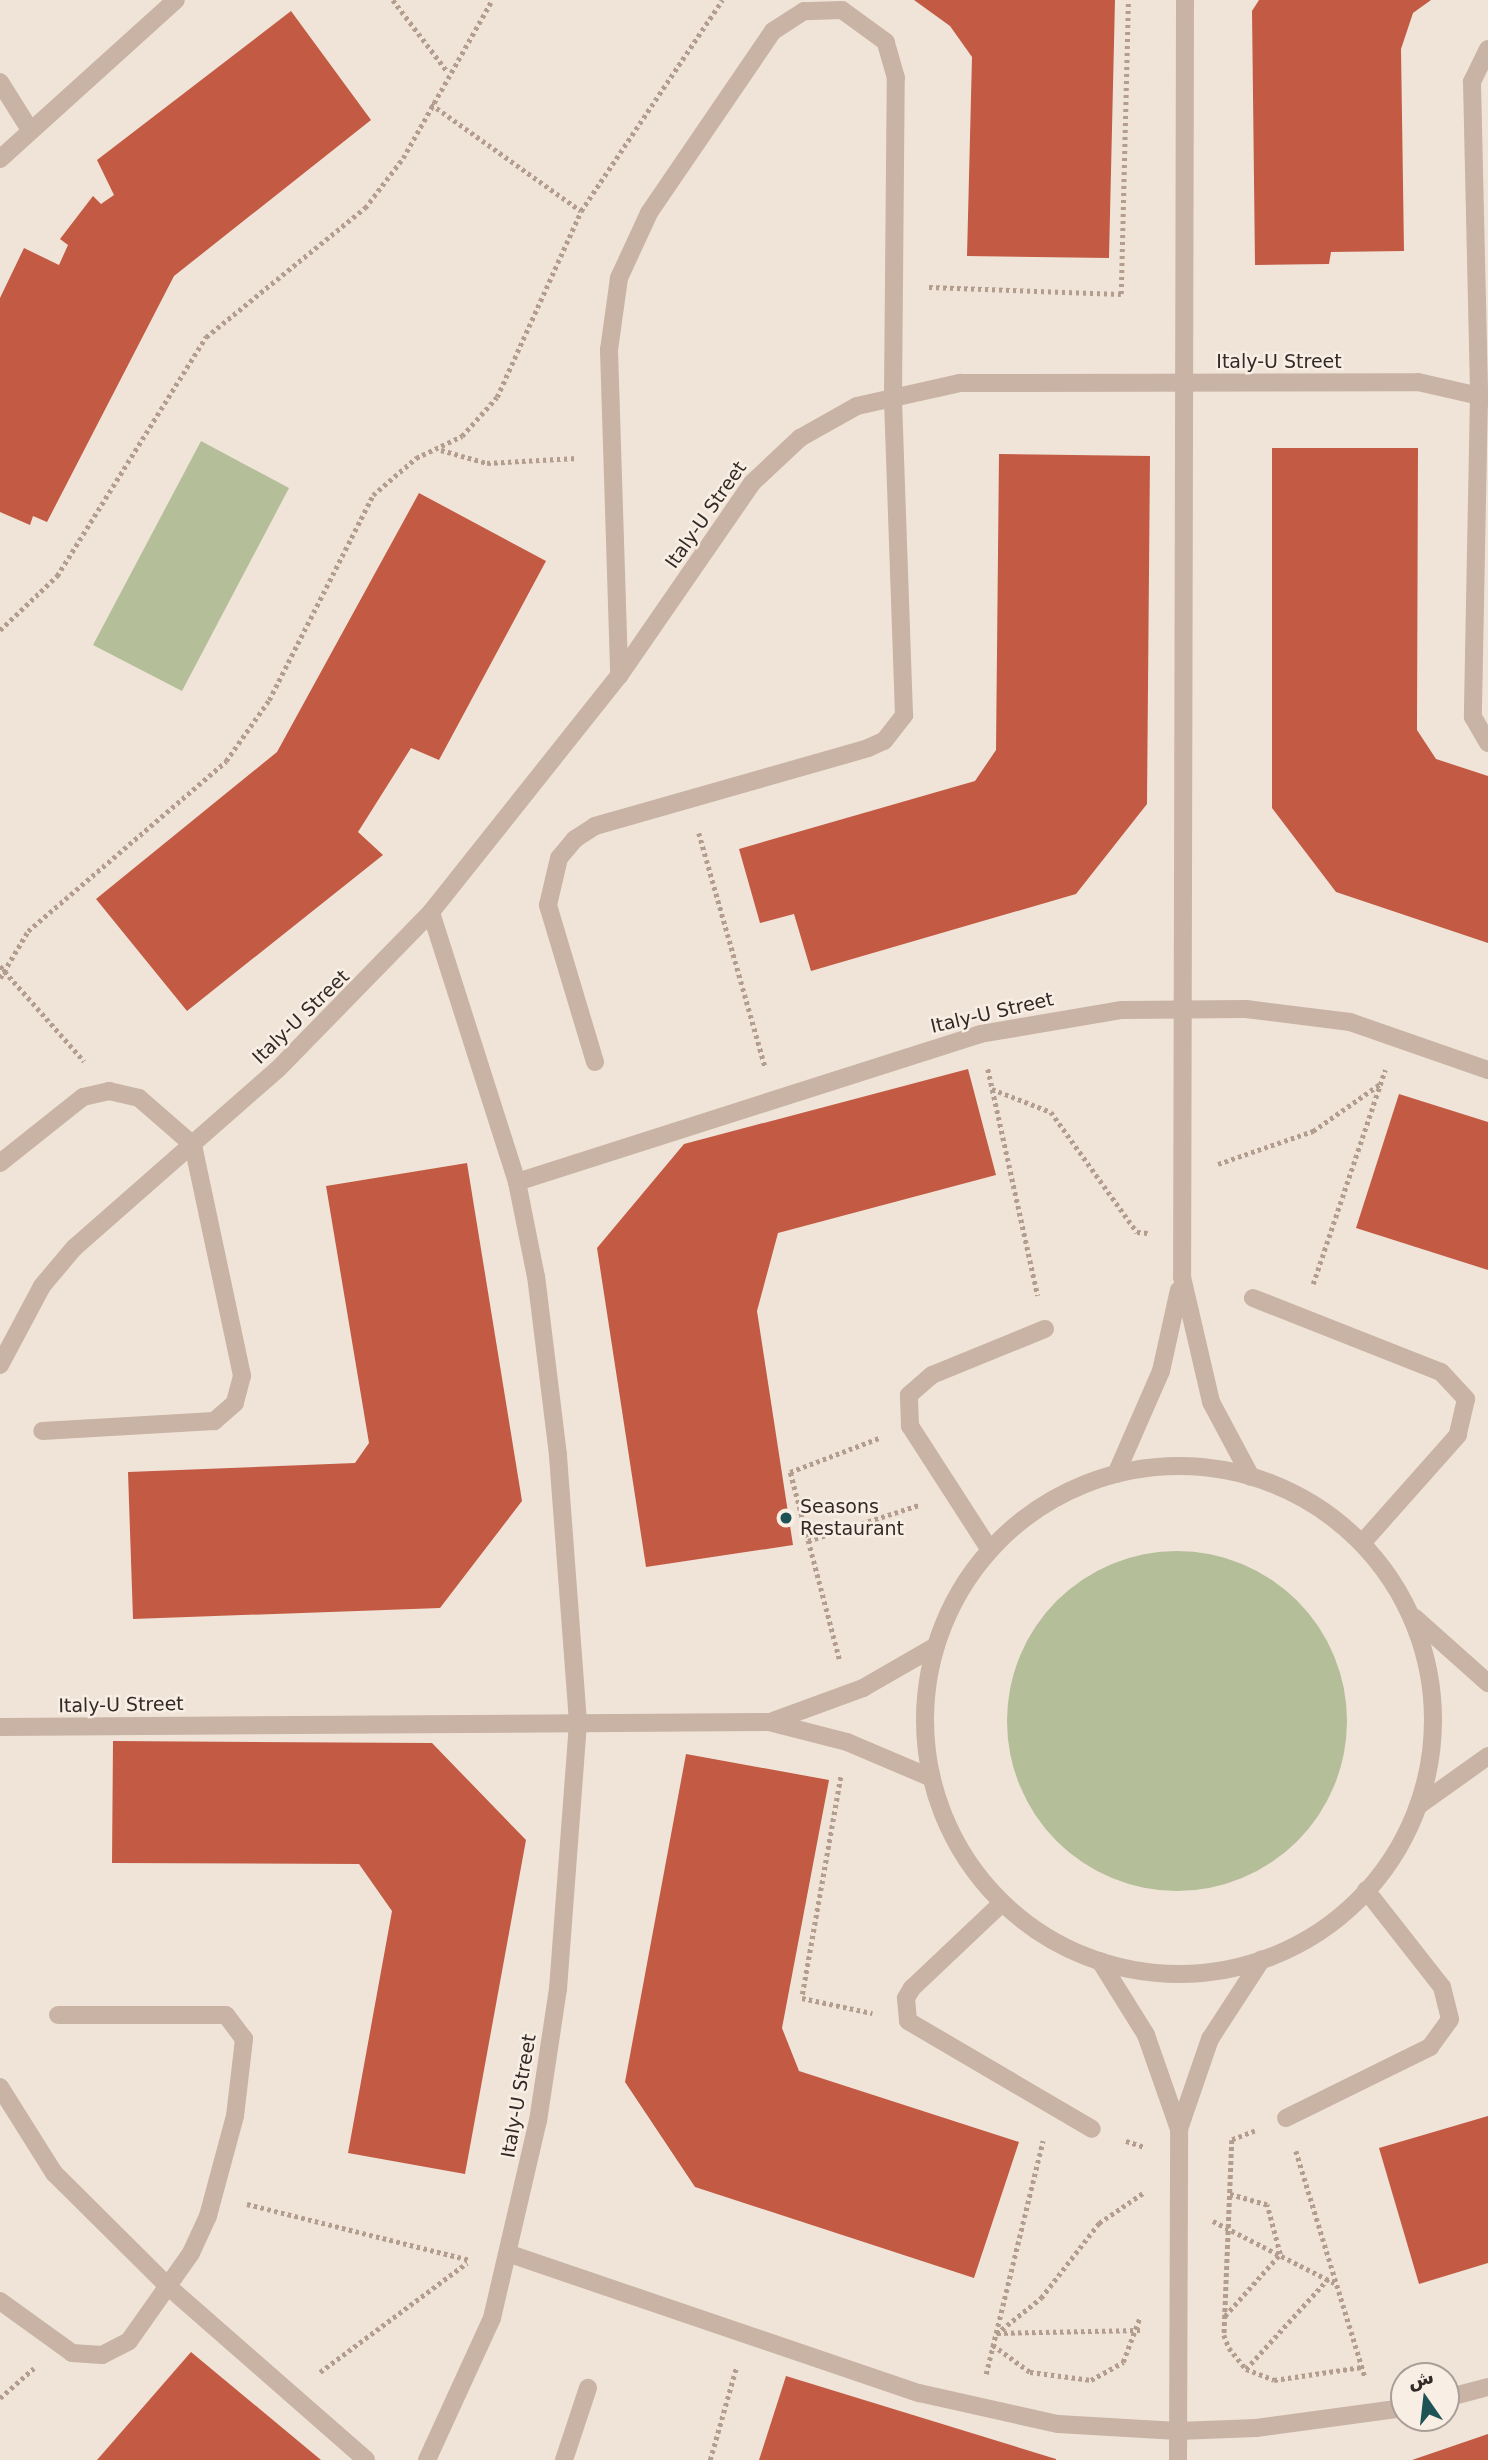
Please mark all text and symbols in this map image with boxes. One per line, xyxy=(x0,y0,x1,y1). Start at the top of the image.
street label: Italy-U Street xyxy=(1216,351,1342,373)
street label: Italy-U Street xyxy=(661,457,751,573)
street label: Italy-U Street xyxy=(248,965,354,1069)
street label: Italy-U Street xyxy=(928,988,1056,1038)
place label: Seasons Restaurant xyxy=(800,1496,904,1540)
marker: Seasons Restaurant xyxy=(778,1510,794,1526)
street label: Italy-U Street xyxy=(58,1693,184,1717)
street label: Italy-U Street xyxy=(497,2032,541,2160)
north arrow xyxy=(1390,2362,1460,2432)
text: ش xyxy=(1405,2365,1436,2392)

